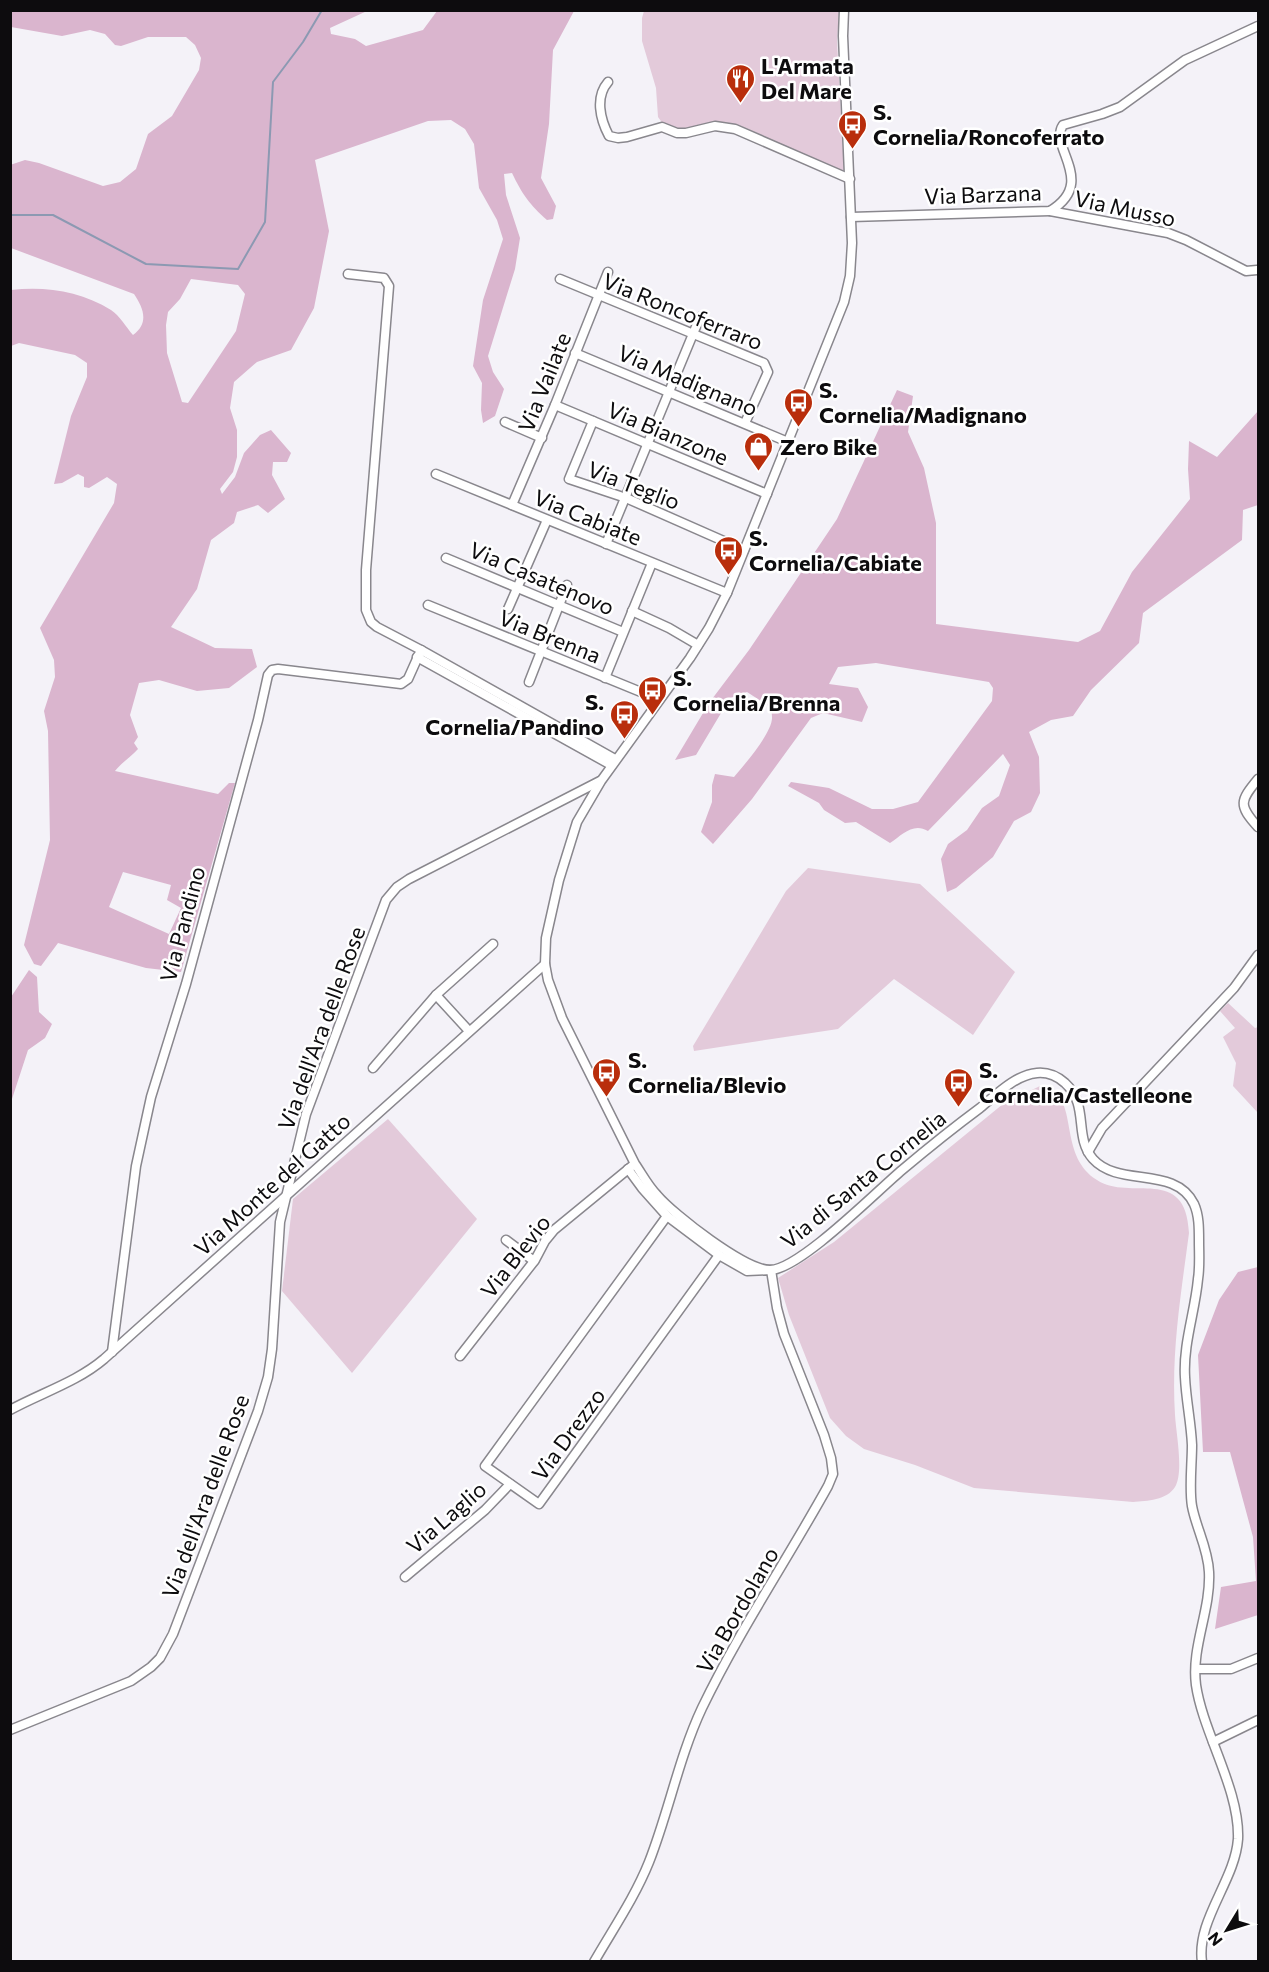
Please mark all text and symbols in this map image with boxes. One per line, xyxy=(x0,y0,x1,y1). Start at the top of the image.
place label: L'Armata Del Mare xyxy=(761,52,854,104)
restaurant icon: L'Armata Del Mare xyxy=(724,62,756,104)
place label: S. Cornelia/Roncoferrato xyxy=(873,98,1104,150)
bus stop icon: S. Cornelia/Roncoferrato xyxy=(836,108,868,150)
street label: Via Barzana xyxy=(924,178,1042,210)
street label: Via Musso xyxy=(1072,184,1178,232)
street label: Via Roncoferraro xyxy=(599,267,767,355)
street label: Via Vailate xyxy=(512,328,576,436)
street label: Via Madignano xyxy=(614,338,762,422)
place label: S. Cornelia/Madignano xyxy=(819,376,1027,428)
bus stop icon: S. Cornelia/Madignano xyxy=(782,386,814,428)
street label: Via Bianzone xyxy=(603,395,733,471)
shop icon: Zero Bike xyxy=(743,430,775,472)
place label: Zero Bike xyxy=(780,433,877,460)
street label: Via Teglio xyxy=(584,455,684,515)
street label: Via Cabiate xyxy=(530,483,646,551)
place label: S. Cornelia/Cabiate xyxy=(749,524,922,576)
bus stop icon: S. Cornelia/Cabiate xyxy=(712,534,744,576)
street label: Via Casatenovo xyxy=(466,535,618,621)
street label: Via Brenna xyxy=(495,603,605,669)
place label: S. Cornelia/Brenna xyxy=(673,664,840,716)
bus stop icon: S. Cornelia/Brenna xyxy=(636,674,668,716)
place label: S. Cornelia/Pandino xyxy=(425,688,604,740)
bus stop icon: S. Cornelia/Pandino xyxy=(609,698,641,740)
street label: Via Pandino xyxy=(154,863,210,985)
street label: Via dell'Ara delle Rose xyxy=(272,923,370,1133)
place label: S. Cornelia/Blevio xyxy=(628,1046,786,1098)
bus stop icon: S. Cornelia/Blevio xyxy=(591,1056,623,1098)
place label: S. Cornelia/Castelleone xyxy=(979,1056,1192,1108)
bus stop icon: S. Cornelia/Castelleone xyxy=(942,1066,974,1108)
street label: Via di Santa Cornelia xyxy=(775,1104,951,1254)
street label: Via Monte del Gatto xyxy=(188,1107,356,1261)
street label: Via Blevio xyxy=(474,1209,556,1303)
street label: Via Drezzo xyxy=(525,1383,611,1485)
street label: Via dell'Ara delle Rose xyxy=(156,1391,254,1601)
street label: Via Laglio xyxy=(401,1475,491,1559)
street label: Via Bordolano xyxy=(690,1542,784,1678)
north arrow xyxy=(1197,1900,1257,1960)
text: N xyxy=(1204,1929,1226,1950)

